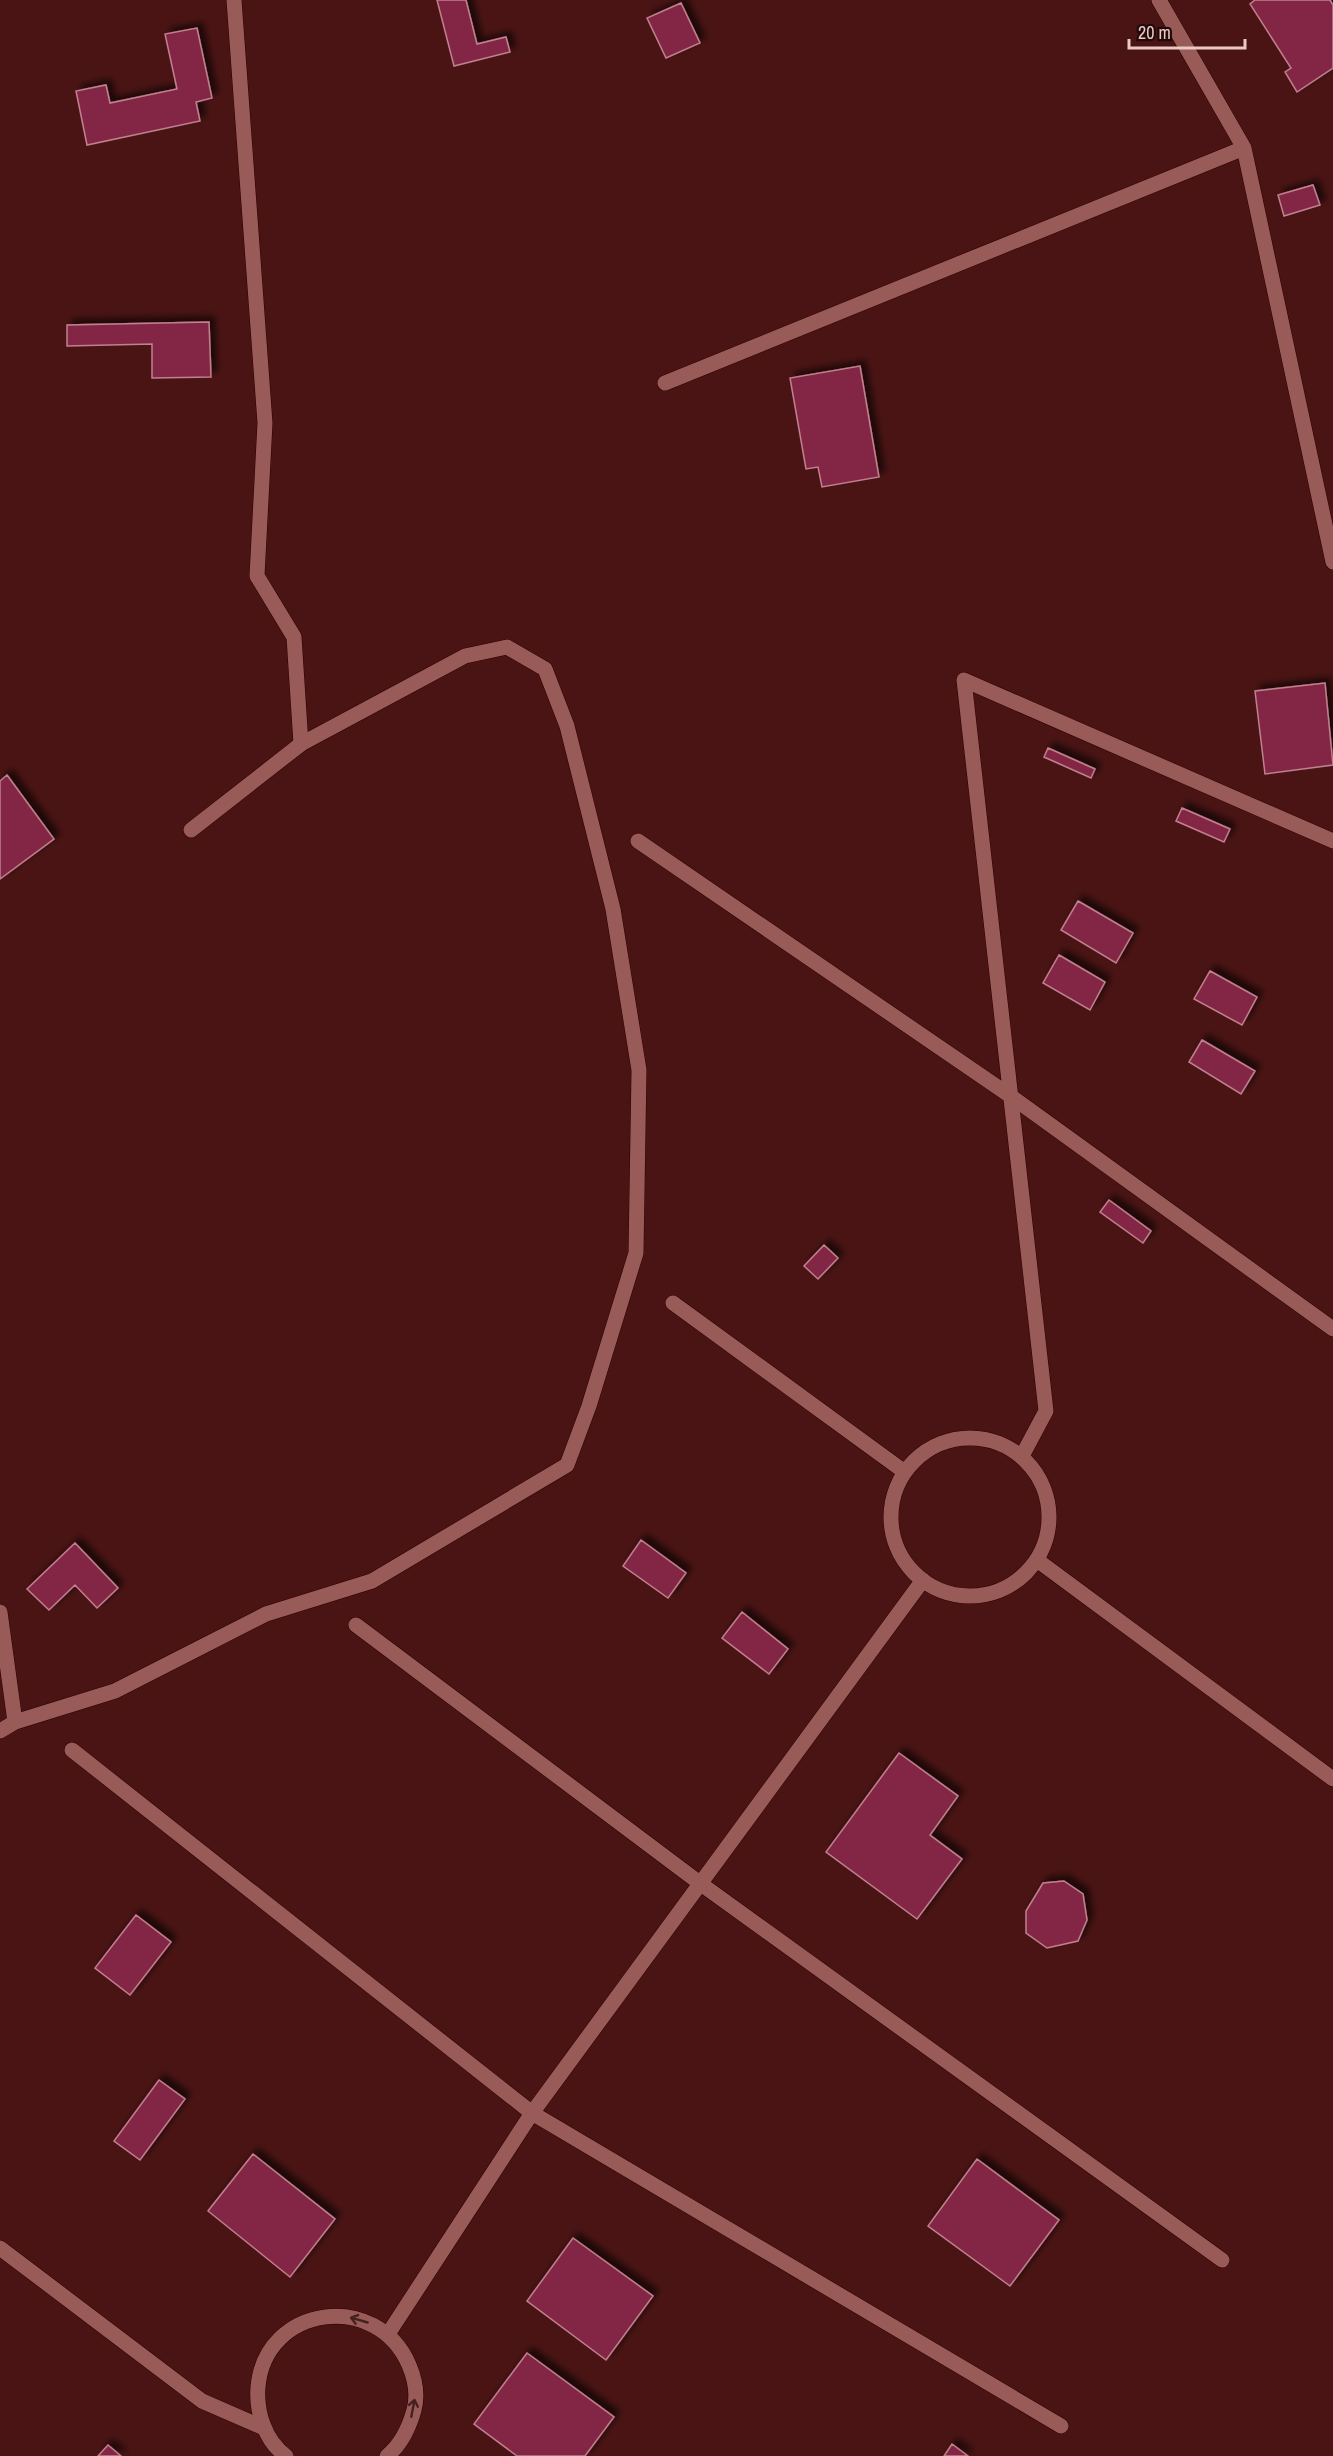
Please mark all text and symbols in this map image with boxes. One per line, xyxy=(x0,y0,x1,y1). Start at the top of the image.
scale bar xyxy=(1129,12,1244,50)
text: 20 m xyxy=(1138,20,1171,45)
one-way arrow xyxy=(350,2314,369,2325)
one-way arrow xyxy=(408,2399,419,2418)

